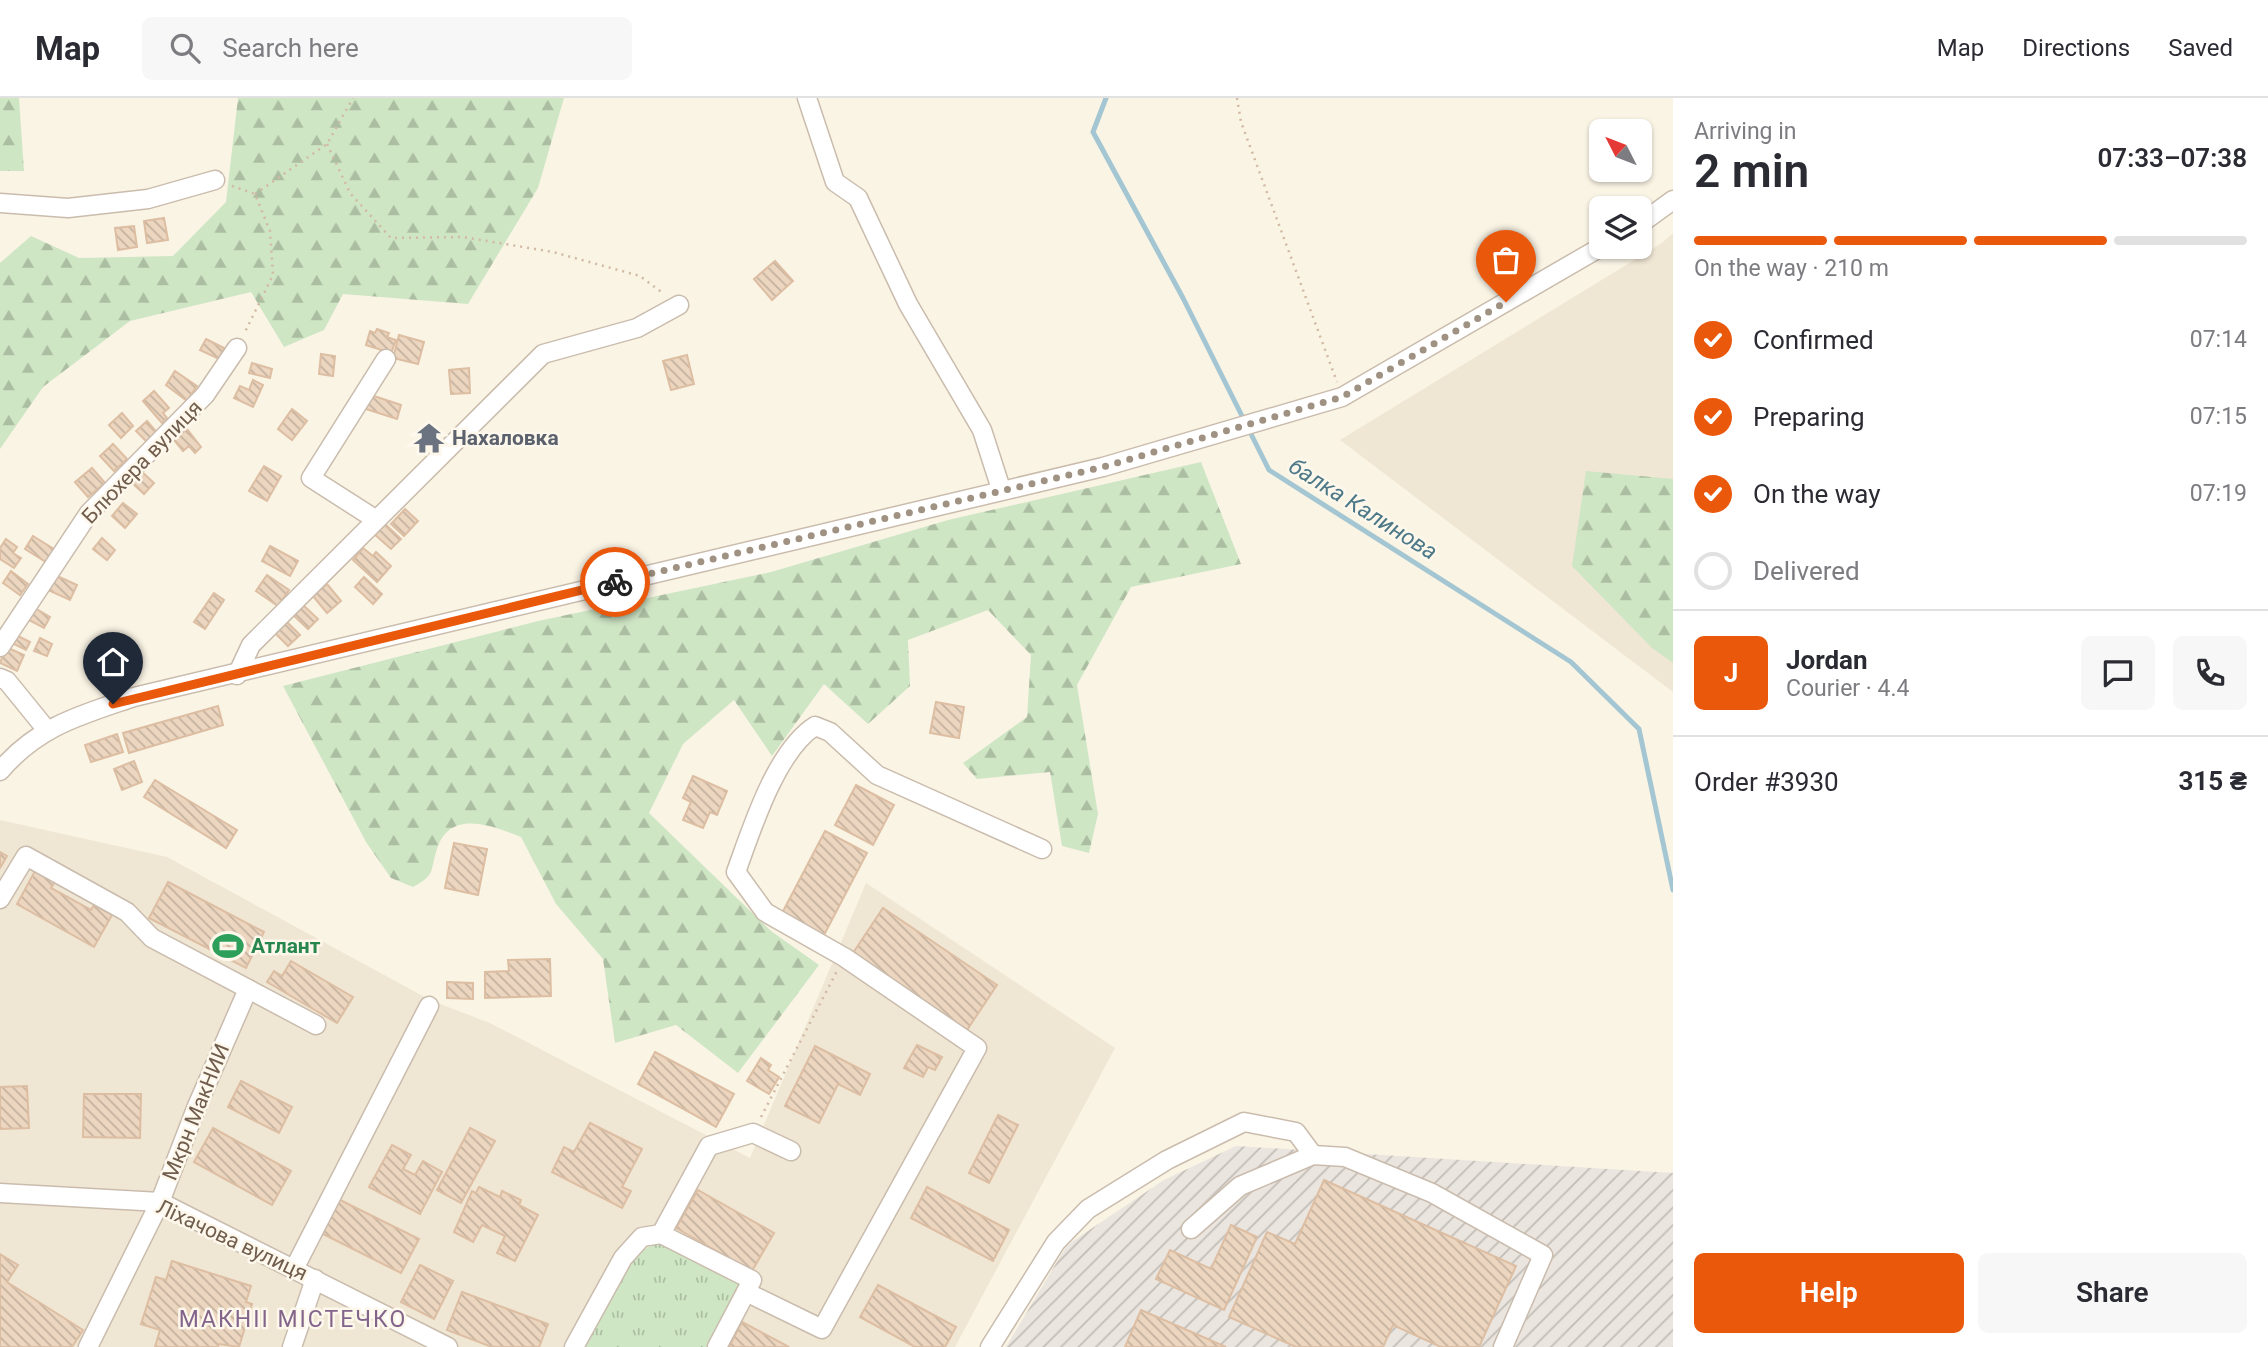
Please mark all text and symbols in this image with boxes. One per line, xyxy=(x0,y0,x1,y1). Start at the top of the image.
search box xyxy=(142,17,632,80)
text: Map xyxy=(35,29,100,68)
icon: search xyxy=(166,29,204,67)
text: Search here xyxy=(222,33,359,63)
text: Map xyxy=(1937,34,1984,62)
text: Directions xyxy=(2022,34,2130,62)
text: Saved xyxy=(2168,34,2233,62)
text: Arriving in xyxy=(1694,118,1797,145)
north arrow xyxy=(1589,119,1652,182)
map controls xyxy=(1589,119,1652,259)
text: 07:33–07:38 xyxy=(2097,143,2247,173)
text: 2 min xyxy=(1694,144,1809,198)
button: layers xyxy=(1589,196,1652,259)
pin xyxy=(1476,230,1536,302)
icon: bag xyxy=(1487,241,1525,279)
text: On the way · 210 m xyxy=(1694,255,1889,282)
icon: check xyxy=(1694,321,1732,359)
text: Confirmed xyxy=(1753,325,1874,355)
text: 07:14 xyxy=(2190,326,2247,353)
street label: Блюхера вулиця xyxy=(77,395,207,529)
icon: check xyxy=(1694,398,1732,436)
text: Preparing xyxy=(1753,402,1865,432)
text: 07:15 xyxy=(2190,403,2247,430)
temple icon: Нахаловка xyxy=(412,421,446,455)
place label: Нахаловка xyxy=(452,426,559,450)
water label: балка Калинова xyxy=(1284,453,1442,565)
icon: check xyxy=(1694,475,1732,513)
text: On the way xyxy=(1753,479,1881,509)
text: 07:19 xyxy=(2190,480,2247,507)
courier xyxy=(580,547,650,617)
text: Delivered xyxy=(1753,556,1860,586)
icon: bike xyxy=(596,563,634,601)
pin xyxy=(83,632,143,704)
button: chat xyxy=(2081,636,2155,710)
button: phone xyxy=(2173,636,2247,710)
icon: home xyxy=(94,643,132,681)
text: Jordan xyxy=(1786,645,1868,675)
text: J xyxy=(1724,658,1738,688)
text: Courier · 4.4 xyxy=(1786,675,1909,702)
text: 315 ₴ xyxy=(2178,766,2247,796)
text: Order #3930 xyxy=(1694,767,1839,797)
sports icon: Атлант xyxy=(211,929,245,963)
place label: Атлант xyxy=(251,934,321,958)
street label: Мкрн МакНИИ xyxy=(158,1040,234,1184)
street label: Ліхачова вулиця xyxy=(153,1195,311,1285)
button: Help xyxy=(1694,1253,1964,1333)
button: Share xyxy=(1978,1253,2247,1333)
district label: МАКНІІ МІСТЕЧКО xyxy=(179,1306,407,1333)

